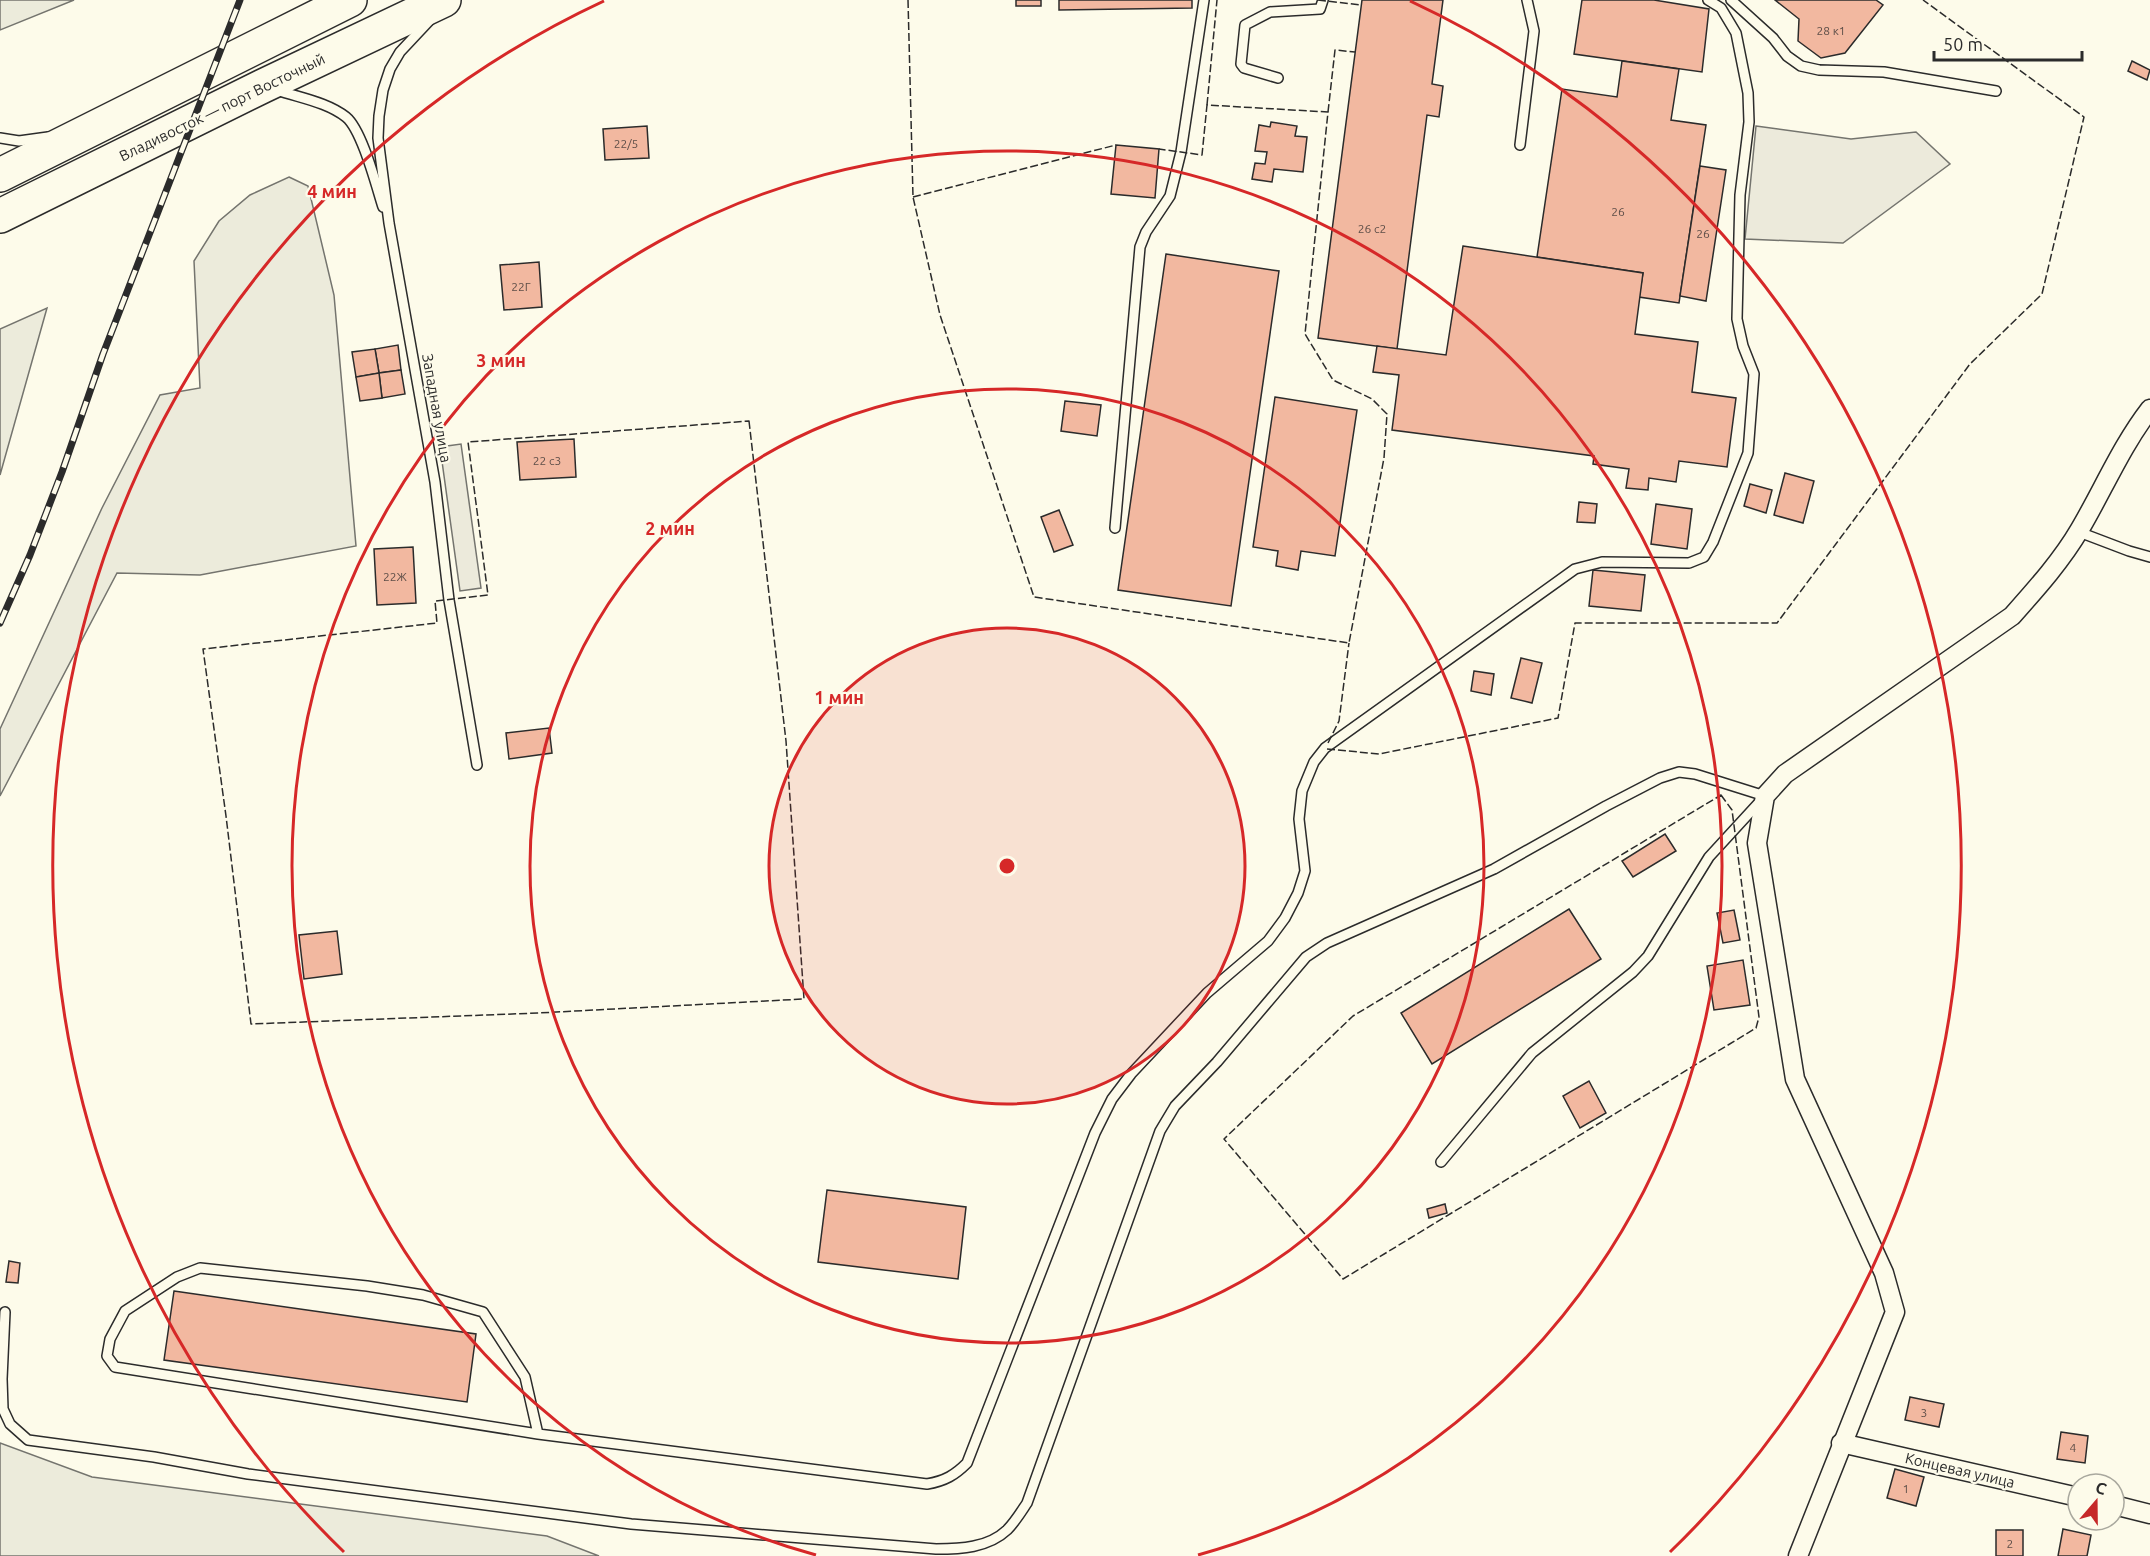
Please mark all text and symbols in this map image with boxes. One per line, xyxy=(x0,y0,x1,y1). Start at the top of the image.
house number: 28 к1 xyxy=(1816,24,1846,37)
scale bar xyxy=(1934,24,2082,62)
text: 50 m xyxy=(1943,34,1983,54)
street label: Владивосток — порт Восточный xyxy=(116,50,328,164)
house number: 22/5 xyxy=(614,137,638,150)
text: 4 мин xyxy=(307,181,357,201)
house number: 26 xyxy=(1611,205,1625,218)
house number: 26 с2 xyxy=(1358,222,1386,235)
house number: 26 xyxy=(1696,227,1710,240)
house number: 22Г xyxy=(511,280,531,293)
text: 3 мин xyxy=(476,350,526,370)
street label: Западная улица xyxy=(419,352,455,464)
house number: 22 с3 xyxy=(533,454,561,467)
text: 2 мин xyxy=(645,518,695,538)
house number: 22Ж xyxy=(383,570,408,583)
text: 1 мин xyxy=(814,687,864,707)
centre of rings xyxy=(997,856,1017,876)
house number: 3 xyxy=(1921,1406,1927,1419)
house number: 4 xyxy=(2070,1441,2077,1454)
street label: Концевая улица xyxy=(1904,1449,2016,1491)
north arrow xyxy=(2066,1472,2126,1532)
text: С xyxy=(2093,1478,2109,1498)
house number: 1 xyxy=(1903,1482,1909,1495)
house number: 2 xyxy=(2007,1537,2013,1550)

